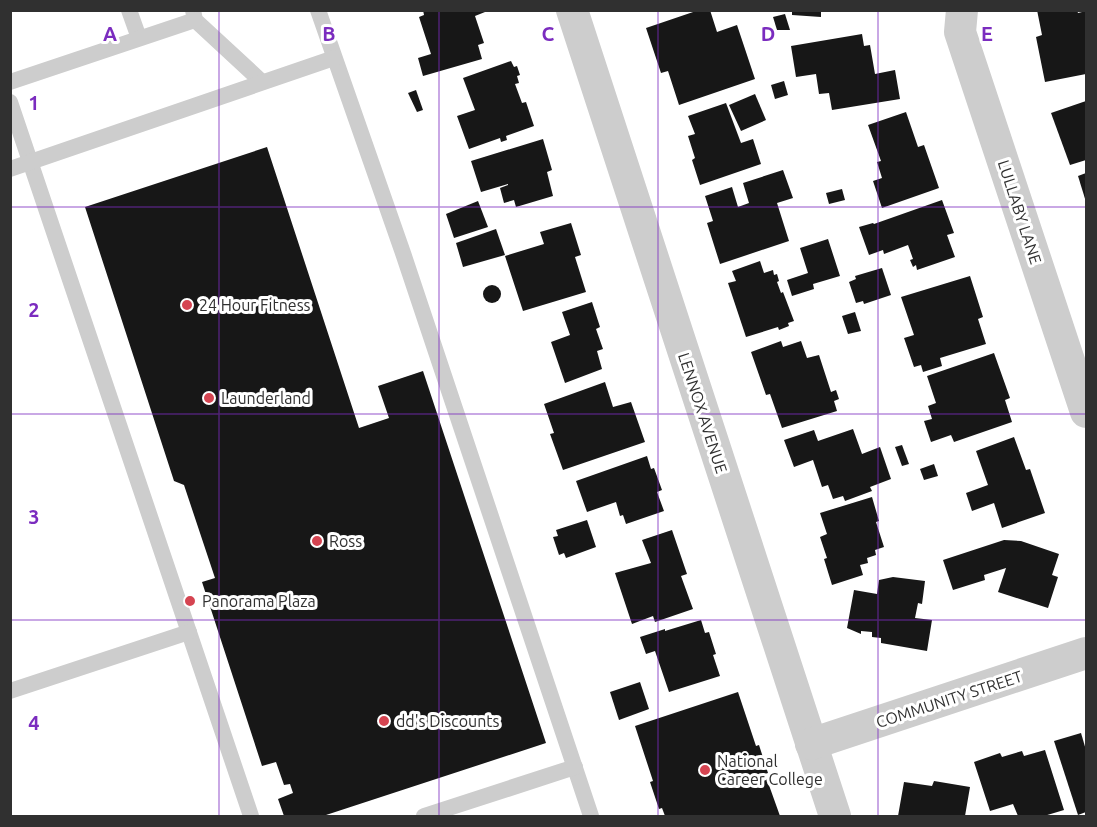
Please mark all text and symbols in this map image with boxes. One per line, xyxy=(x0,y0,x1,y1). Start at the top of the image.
text: A xyxy=(103,22,117,45)
text: B xyxy=(322,22,336,45)
text: C xyxy=(542,22,555,45)
text: D xyxy=(761,22,775,45)
text: E xyxy=(981,22,993,45)
text: 1 xyxy=(28,91,40,114)
street label: LULLABY LANE xyxy=(995,158,1045,266)
place label: 24 Hour Fitness xyxy=(199,296,311,314)
text: 2 xyxy=(28,298,40,321)
marker: 24 Hour Fitness xyxy=(180,298,194,312)
street label: LENNOX AVENUE xyxy=(675,350,731,476)
place label: Launderland xyxy=(221,389,311,407)
marker: Launderland xyxy=(202,391,216,405)
text: 3 xyxy=(28,505,40,528)
place label: Ross xyxy=(329,532,362,550)
marker: Ross xyxy=(310,534,324,548)
place label: Panorama Plaza xyxy=(202,592,316,610)
marker: Panorama Plaza xyxy=(183,594,197,608)
street label: COMMUNITY STREET xyxy=(874,667,1024,731)
text: 4 xyxy=(28,711,40,734)
place label: dd's Discounts xyxy=(396,712,500,730)
marker: dd's Discounts xyxy=(377,714,391,728)
place label: National Career College xyxy=(717,752,823,788)
marker: National Career College xyxy=(698,763,712,777)

